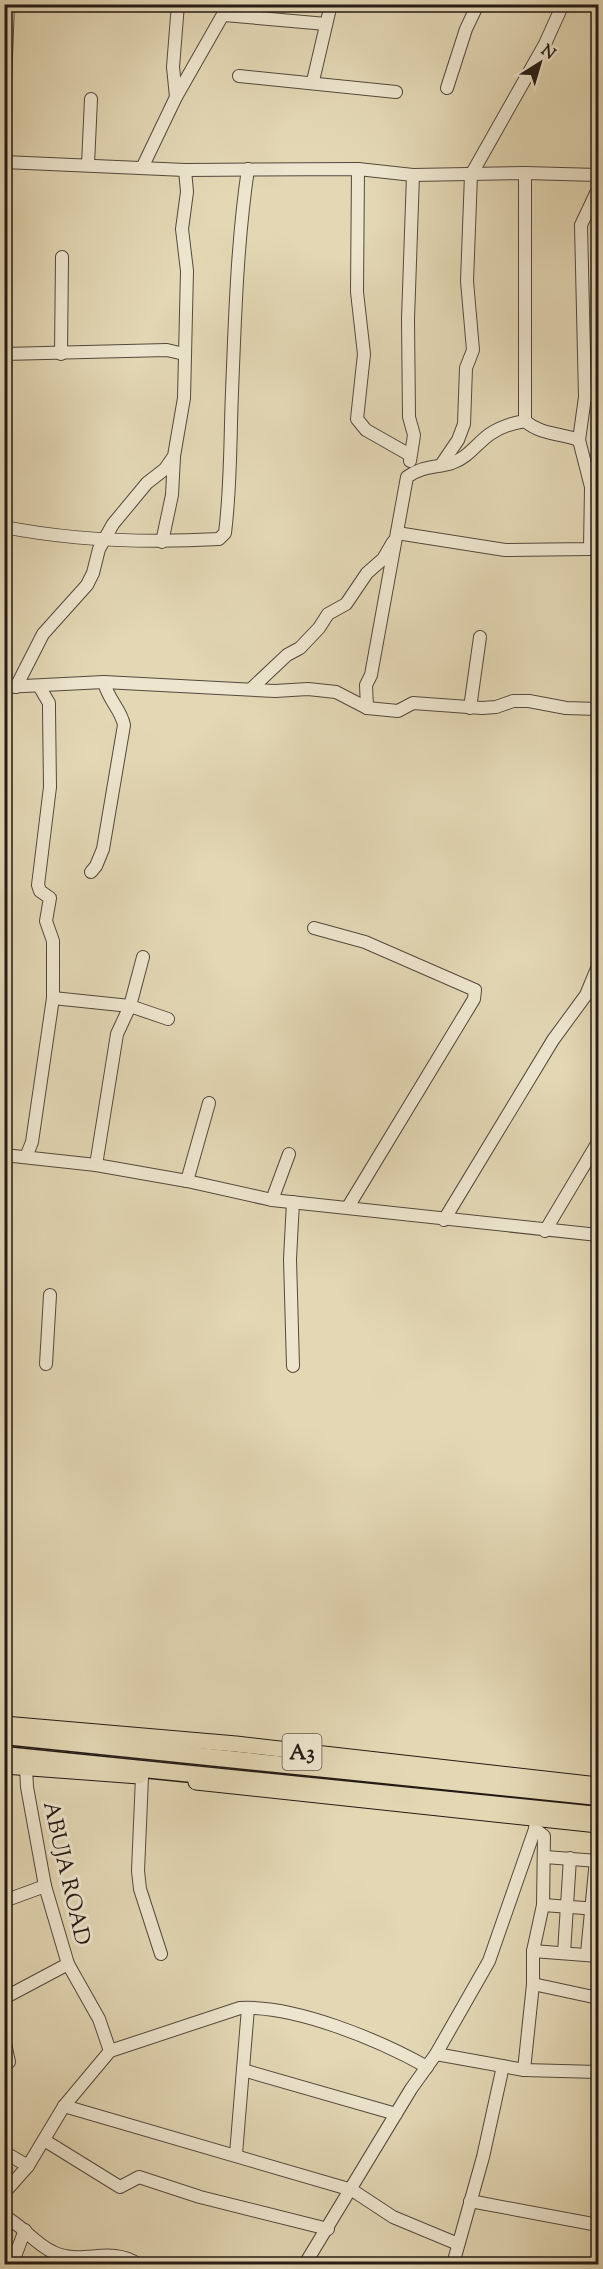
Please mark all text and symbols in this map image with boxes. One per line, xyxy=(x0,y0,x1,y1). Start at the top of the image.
north arrow xyxy=(510,33,570,93)
text: N xyxy=(535,40,560,66)
road number: A3 xyxy=(282,1734,322,1770)
street label: ABUJA ROAD xyxy=(33,1799,97,1949)

